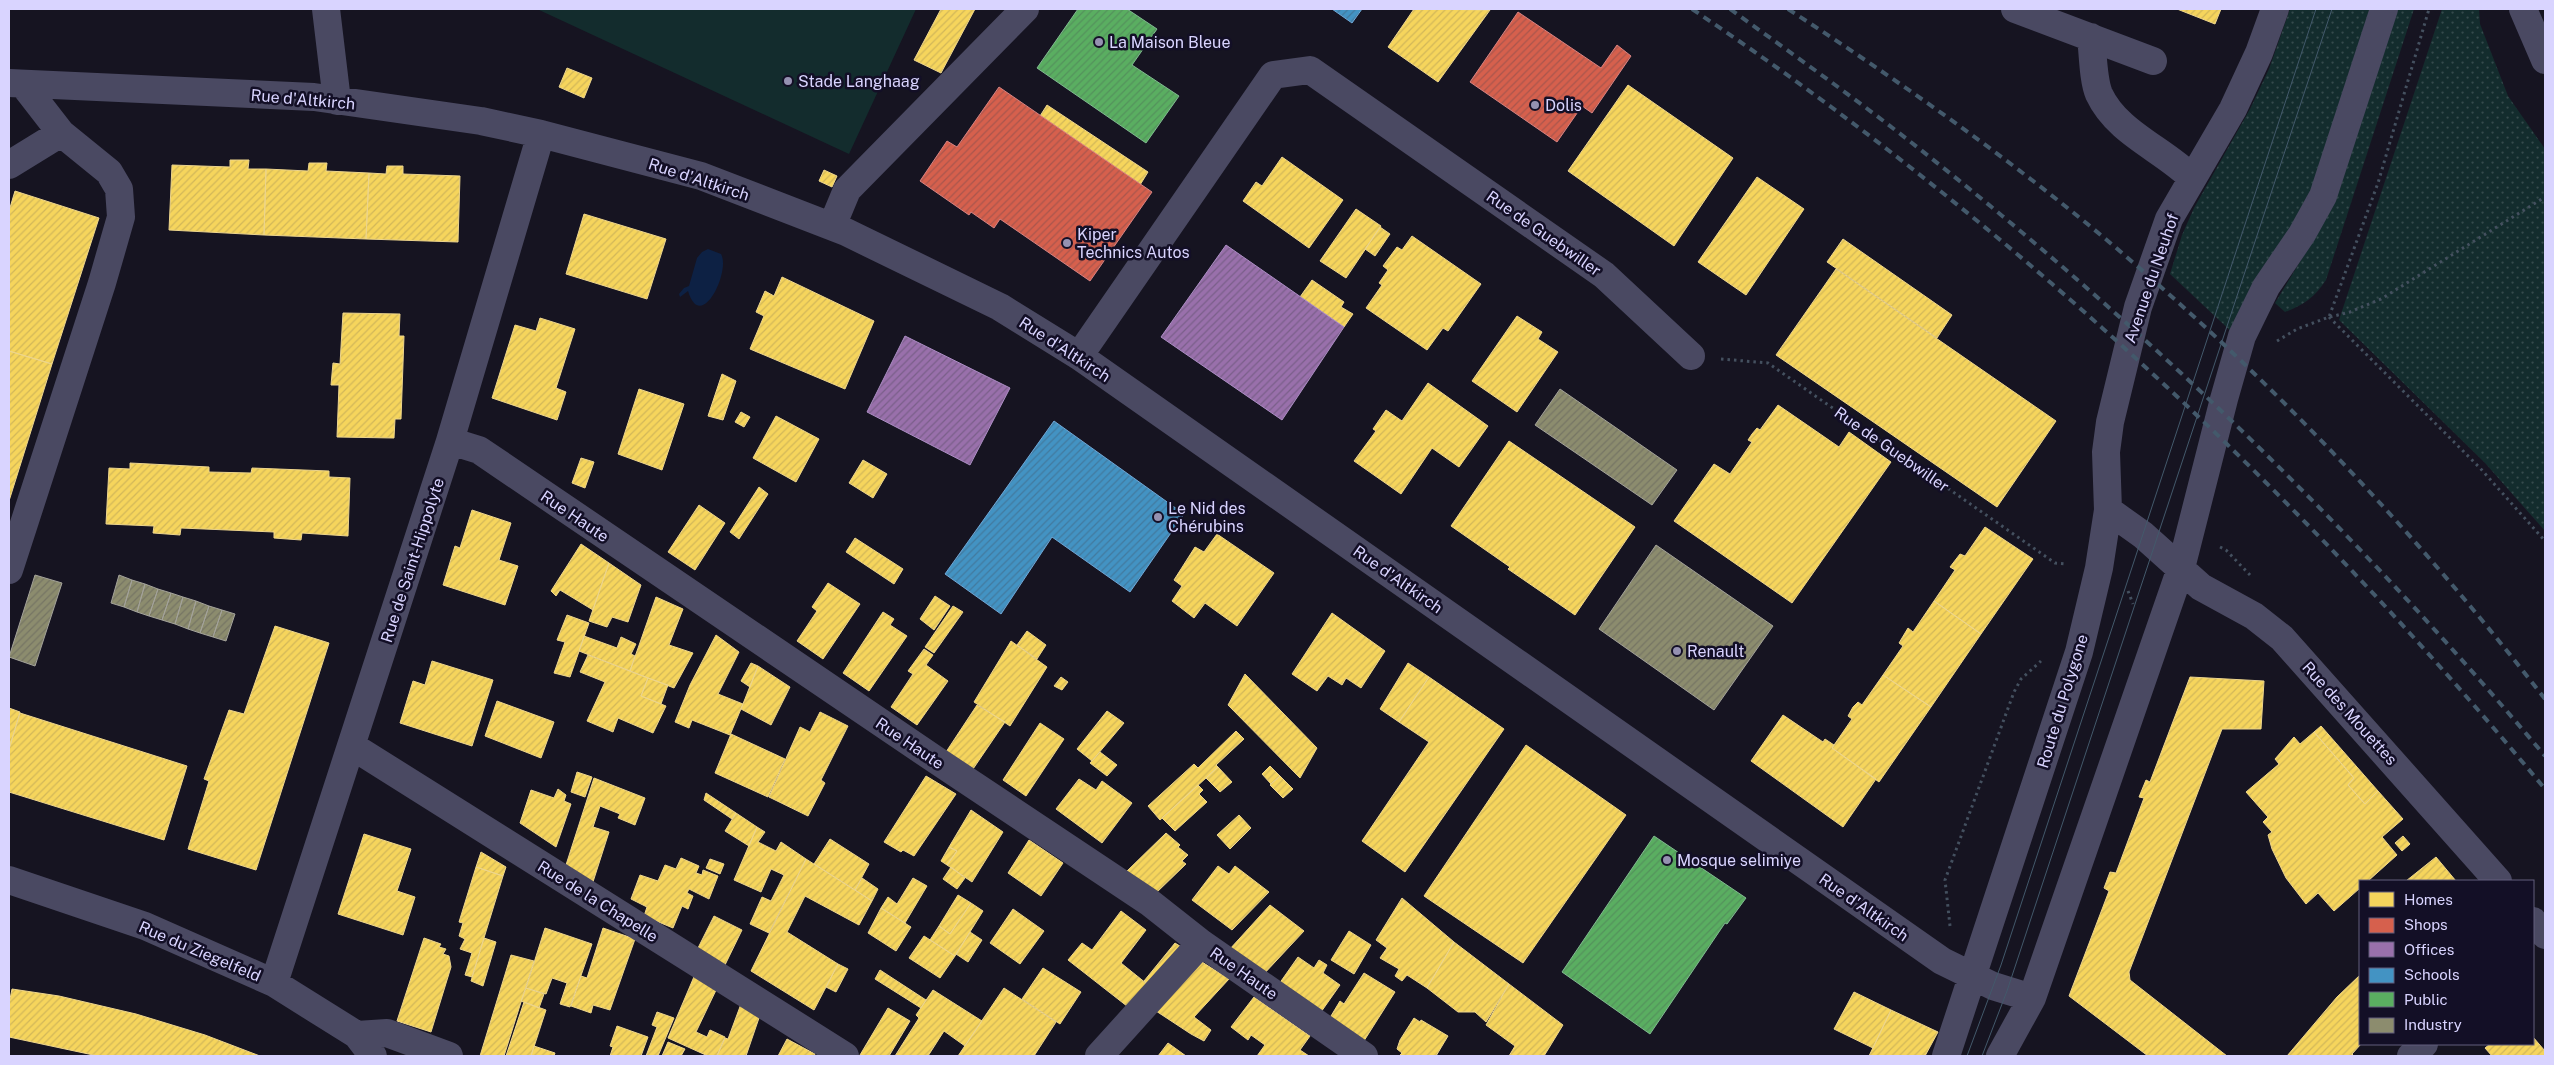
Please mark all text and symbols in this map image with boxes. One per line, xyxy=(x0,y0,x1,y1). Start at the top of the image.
place label: La Maison Bleue xyxy=(1109,33,1230,52)
marker: La Maison Bleue xyxy=(1093,36,1105,48)
place label: Stade Langhaag xyxy=(798,72,920,91)
marker: Stade Langhaag xyxy=(782,75,794,87)
street label: Rue d'Altkirch xyxy=(250,85,356,114)
place label: Dolis xyxy=(1545,96,1582,115)
marker: Dolis xyxy=(1529,99,1541,111)
street label: Rue d'Altkirch xyxy=(646,154,752,205)
street label: Rue de Guebwiller xyxy=(1483,187,1605,280)
street label: Avenue du Neuhof xyxy=(2120,211,2183,346)
place label: Kiper Technics Autos xyxy=(1077,225,1190,262)
marker: Kiper Technics Autos xyxy=(1061,237,1073,249)
street label: Rue d'Altkirch xyxy=(1016,313,1114,386)
street label: Rue de Guebwiller xyxy=(1831,403,1953,496)
street label: Rue de Saint-Hippolyte xyxy=(377,475,448,645)
street label: Rue Haute xyxy=(537,487,612,546)
place label: Le Nid des Chérubins xyxy=(1168,499,1246,536)
marker: Le Nid des Chérubins xyxy=(1152,511,1164,523)
street label: Rue d'Altkirch xyxy=(1349,542,1446,617)
street label: Route du Polygone xyxy=(2033,632,2092,770)
place label: Renault xyxy=(1687,642,1745,661)
marker: Renault xyxy=(1671,645,1683,657)
street label: Rue des Mouettes xyxy=(2298,658,2401,769)
street label: Rue Haute xyxy=(872,714,947,773)
place label: Mosque selimiye xyxy=(1677,851,1801,870)
marker: Mosque selimiye xyxy=(1661,854,1673,866)
street label: Rue de la Chapelle xyxy=(534,857,661,946)
street label: Rue d'Altkirch xyxy=(1815,870,1912,945)
legend xyxy=(2359,880,2534,1045)
text: Homes xyxy=(2404,891,2453,908)
text: Shops xyxy=(2404,916,2448,933)
street label: Rue du Ziegelfeld xyxy=(136,917,264,986)
text: Offices xyxy=(2404,941,2454,958)
street label: Rue Haute xyxy=(1206,943,1281,1004)
text: Schools xyxy=(2404,966,2460,983)
text: Public xyxy=(2404,991,2448,1008)
text: Industry xyxy=(2404,1016,2462,1033)

